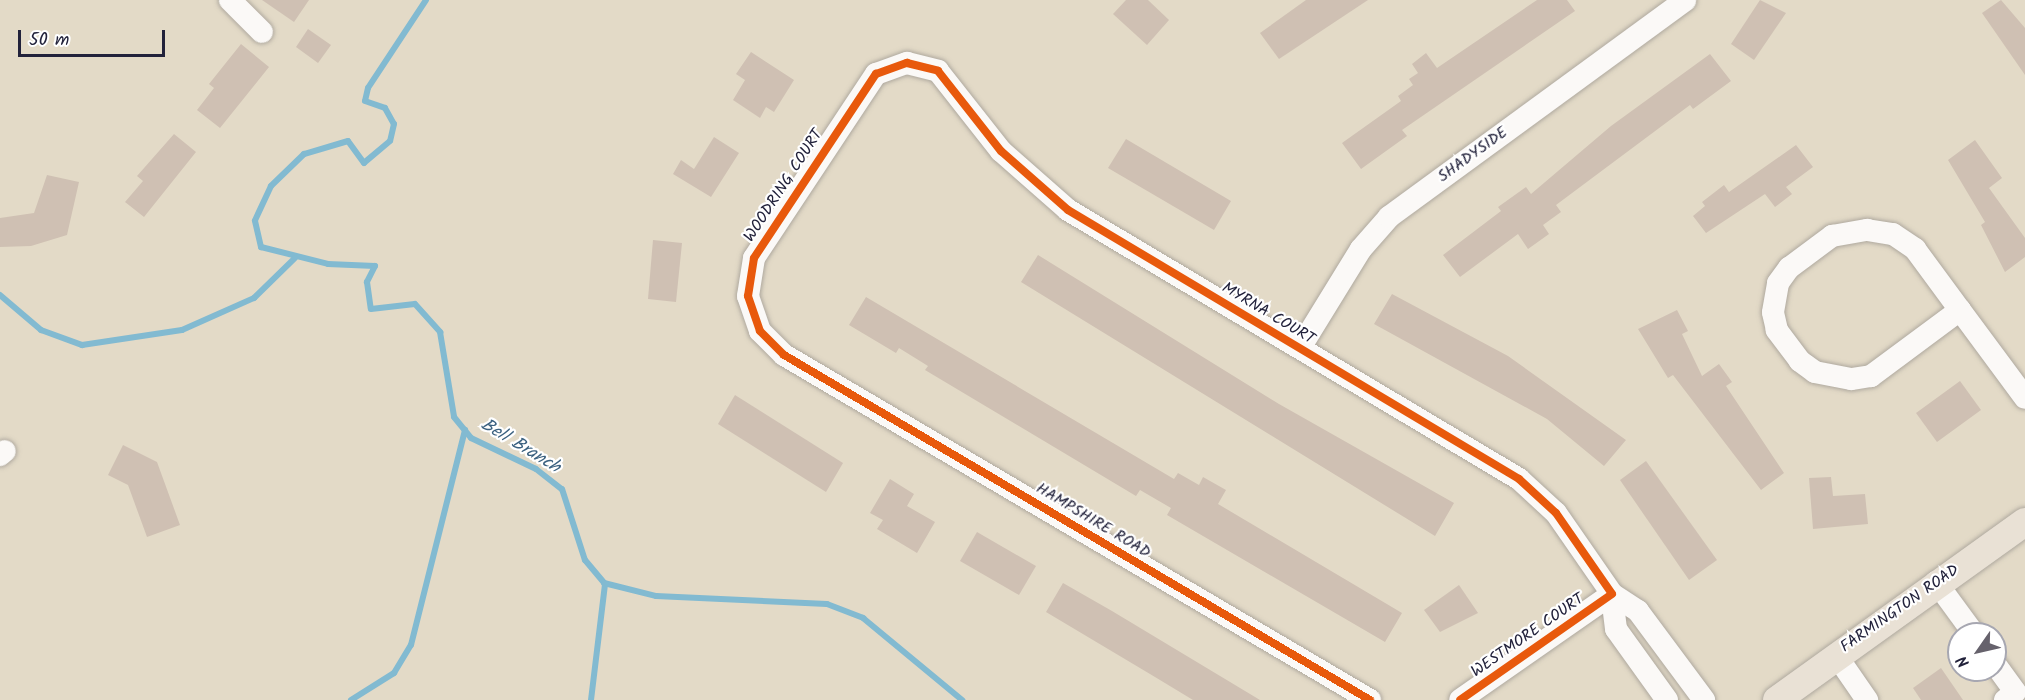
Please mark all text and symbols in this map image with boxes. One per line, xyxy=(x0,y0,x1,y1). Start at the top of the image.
scale bar xyxy=(21,18,168,56)
text: 50 m xyxy=(29,26,69,55)
street label: SHADYSIDE xyxy=(1434,123,1512,187)
street label: WOODRING COURT xyxy=(740,126,828,246)
street label: MYRNA COURT xyxy=(1218,279,1318,349)
water label: Bell Branch xyxy=(476,415,564,479)
street label: HAMPSHIRE ROAD xyxy=(1032,479,1154,563)
street label: FARMINGTON ROAD xyxy=(1837,561,1963,657)
street label: WESTMORE COURT xyxy=(1468,590,1588,682)
north arrow xyxy=(1947,622,2007,682)
text: N xyxy=(1950,650,1977,672)

